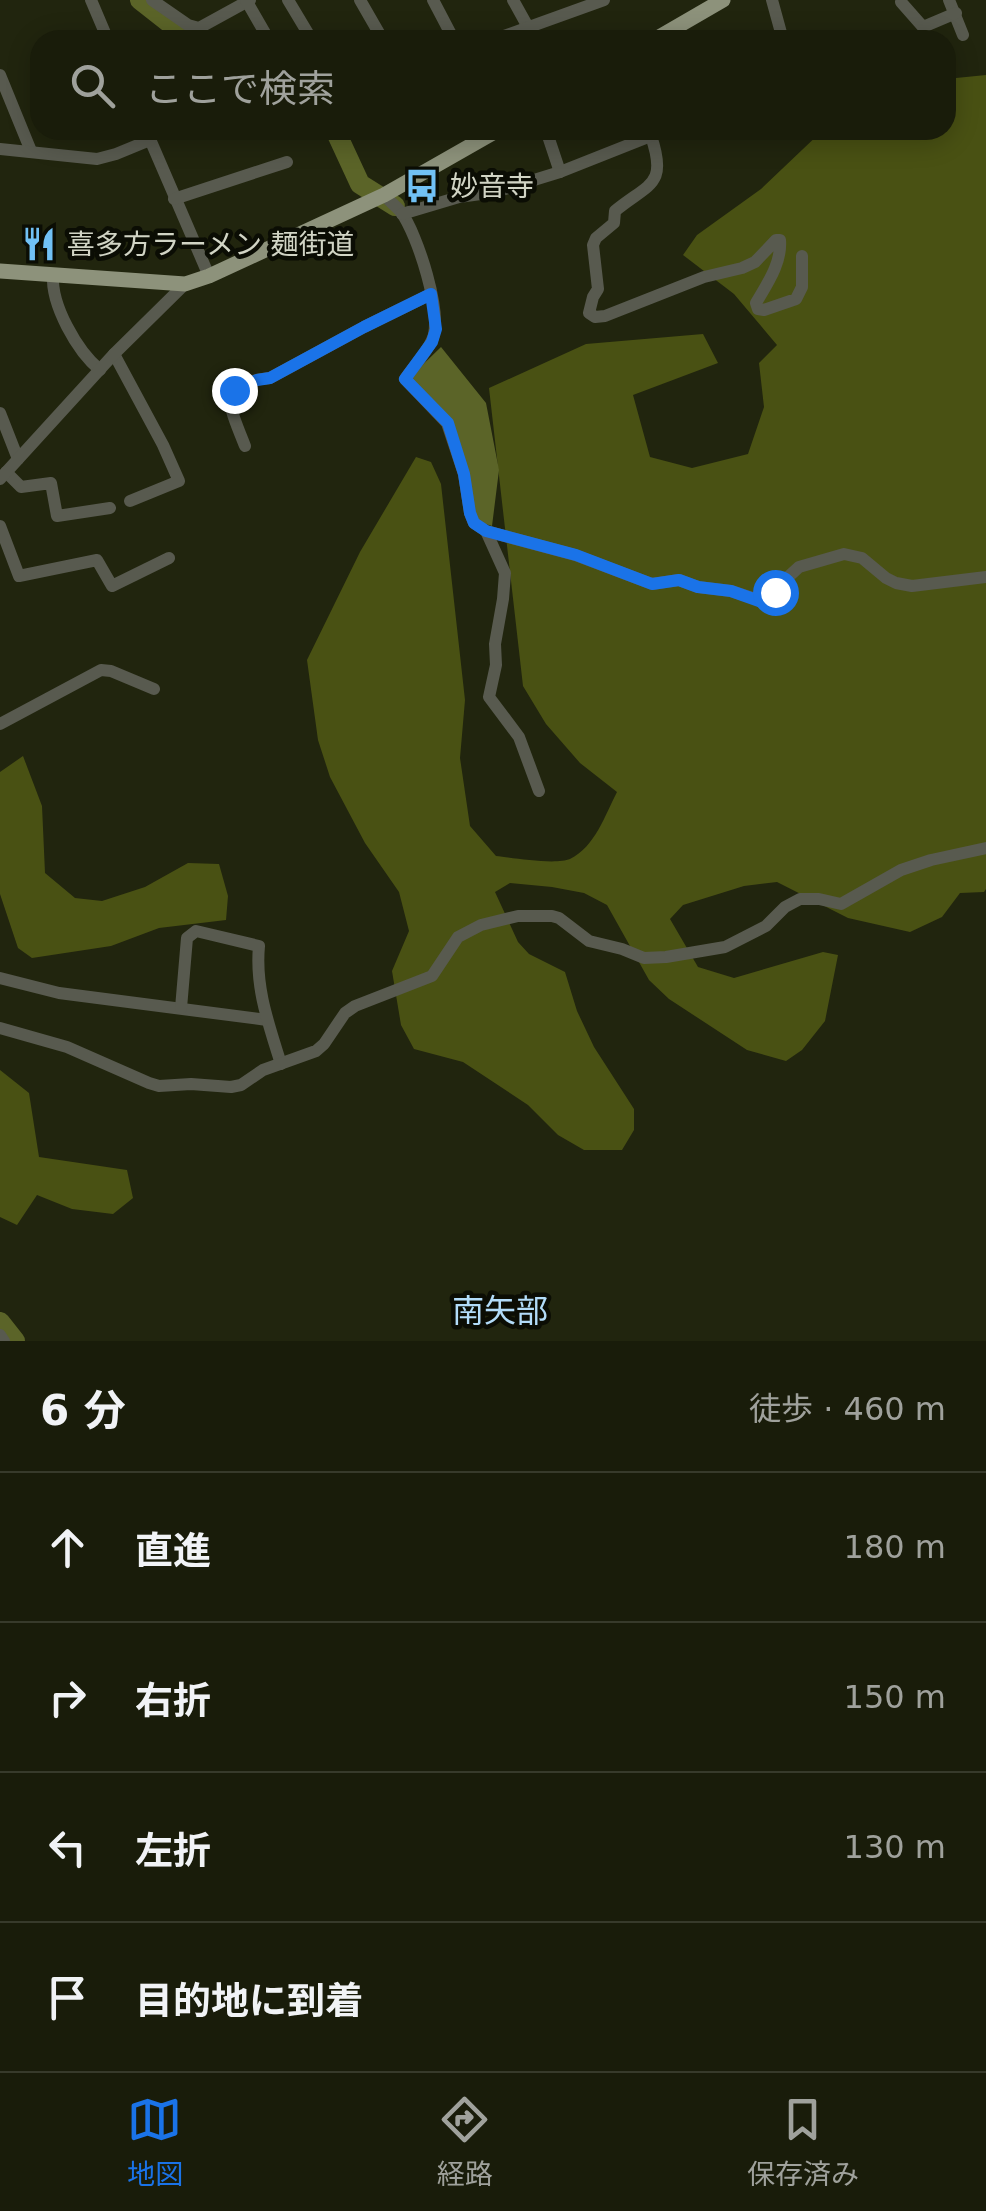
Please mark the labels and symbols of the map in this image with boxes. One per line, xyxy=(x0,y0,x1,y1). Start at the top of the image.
bus stop icon: 妙音寺 xyxy=(403,167,441,205)
place label: 妙音寺 xyxy=(450,170,534,203)
restaurant icon: 喜多方ラーメン 麺街道 xyxy=(20,225,58,263)
place label: 喜多方ラーメン 麺街道 xyxy=(67,228,355,261)
route end xyxy=(212,368,258,414)
route start xyxy=(753,570,799,616)
district label: 南矢部 xyxy=(452,1292,548,1330)

